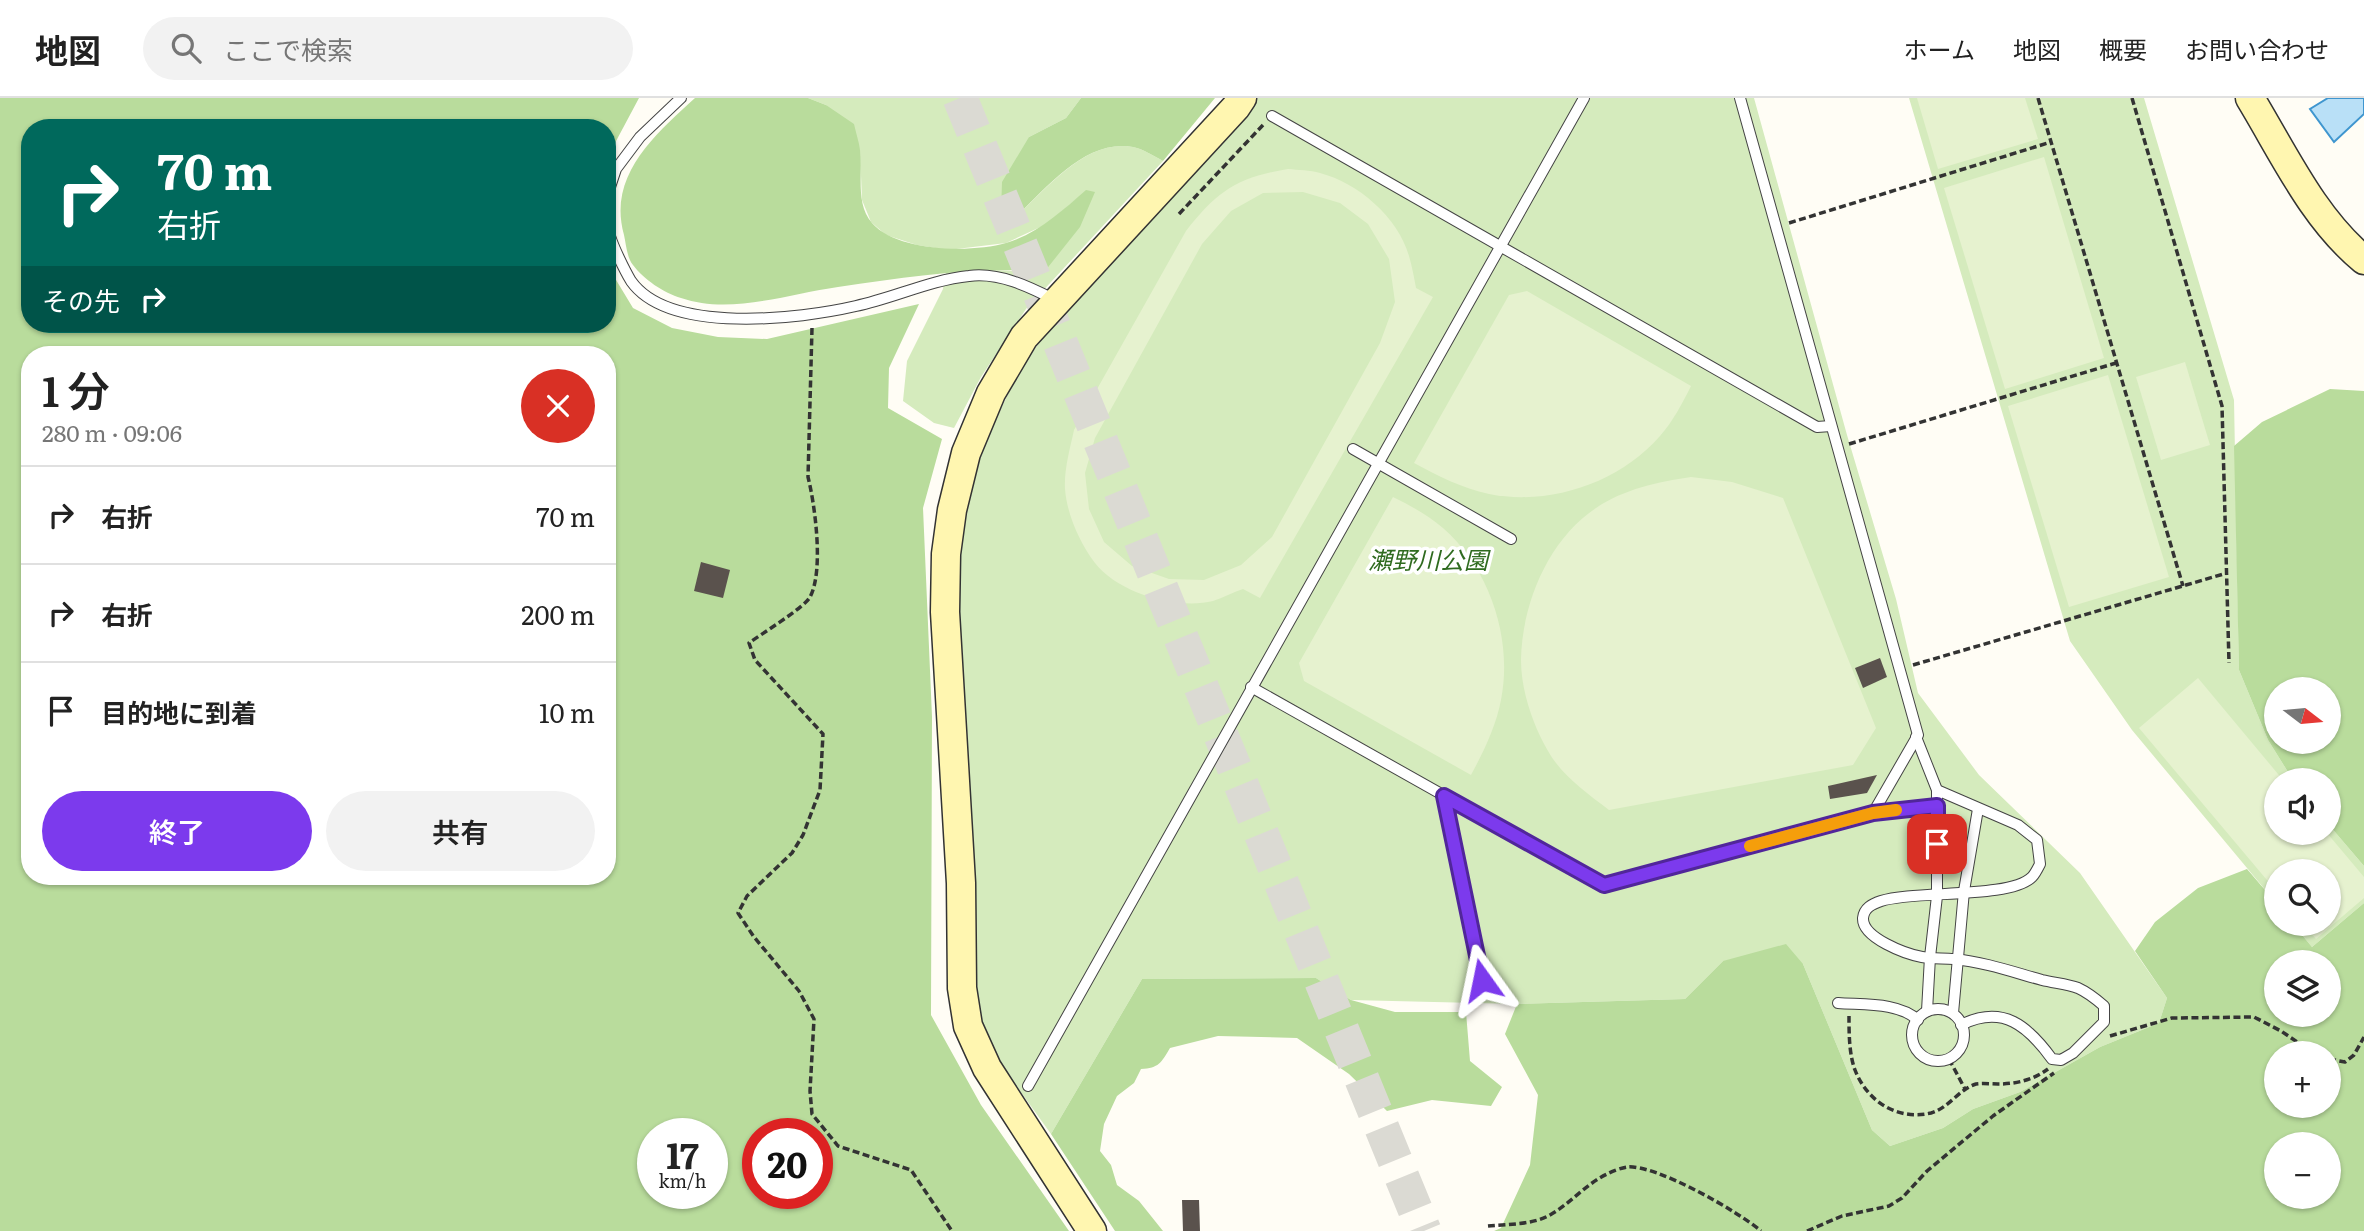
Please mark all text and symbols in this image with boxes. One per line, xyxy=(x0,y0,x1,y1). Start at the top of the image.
search box xyxy=(143,17,633,80)
text: 地図 xyxy=(35,24,101,73)
icon: search xyxy=(167,29,205,67)
text: ここで検索 xyxy=(223,29,353,68)
text: ホーム xyxy=(1904,31,1975,66)
text: 地図 xyxy=(2013,31,2061,66)
text: 概要 xyxy=(2099,31,2147,66)
text: お問い合わせ xyxy=(2185,31,2329,66)
text: 70 m xyxy=(157,132,272,205)
icon: right xyxy=(42,147,133,238)
text: 右折 xyxy=(157,199,221,247)
text: その先 xyxy=(42,280,120,319)
icon: right xyxy=(134,280,172,318)
text: 1 分 xyxy=(42,358,110,420)
button: close xyxy=(521,369,595,443)
text: 280 m · 09:06 xyxy=(42,415,182,449)
icon: right xyxy=(42,496,80,534)
text: 右折 xyxy=(101,496,153,535)
text: 70 m xyxy=(536,496,595,535)
park label: 瀬野川公園 xyxy=(1368,541,1491,576)
icon: right xyxy=(42,594,80,632)
text: 右折 xyxy=(101,594,153,633)
text: 200 m xyxy=(521,594,595,633)
north arrow xyxy=(2264,677,2342,754)
map controls xyxy=(2264,677,2341,1209)
icon: arrive xyxy=(42,692,80,730)
text: 目的地に到着 xyxy=(101,692,257,731)
text: 10 m xyxy=(539,692,595,731)
button: sound xyxy=(2264,768,2341,845)
button: 終了 xyxy=(42,791,312,871)
button: 共有 xyxy=(326,791,595,871)
pin xyxy=(1907,814,1967,874)
icon: arrive xyxy=(1918,825,1956,863)
button: search xyxy=(2264,859,2341,936)
position arrow xyxy=(1445,943,1519,1017)
button: layers xyxy=(2264,950,2341,1027)
button: + xyxy=(2264,1041,2341,1118)
speed limit sign: 20 xyxy=(742,1118,833,1209)
text: 17 xyxy=(666,1128,699,1180)
button: − xyxy=(2264,1132,2341,1209)
text: km/h xyxy=(659,1167,706,1194)

